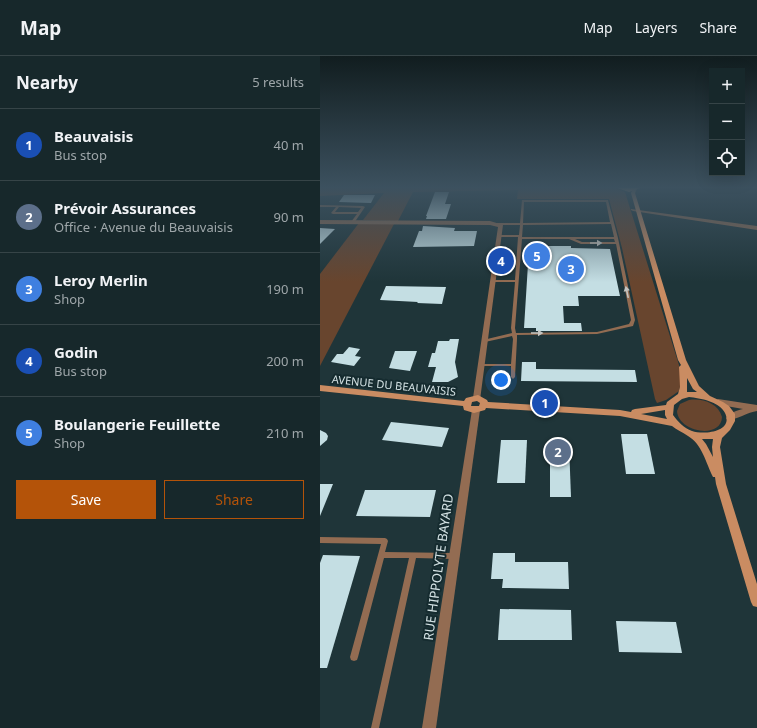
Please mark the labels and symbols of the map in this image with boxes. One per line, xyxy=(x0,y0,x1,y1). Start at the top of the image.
one-way arrow xyxy=(590,240,603,246)
pin: 5 xyxy=(524,241,550,271)
pin: 4 xyxy=(488,246,514,276)
pin: 3 xyxy=(558,254,584,284)
one-way arrow xyxy=(624,285,630,298)
one-way arrow xyxy=(531,330,543,337)
your location xyxy=(491,370,511,390)
street label: AVENUE DU BEAUVAISIS xyxy=(331,371,457,399)
pin: 1 xyxy=(532,388,558,418)
pin: 2 xyxy=(545,437,571,467)
street label: RUE HIPPOLYTE BAYARD xyxy=(419,492,457,642)

